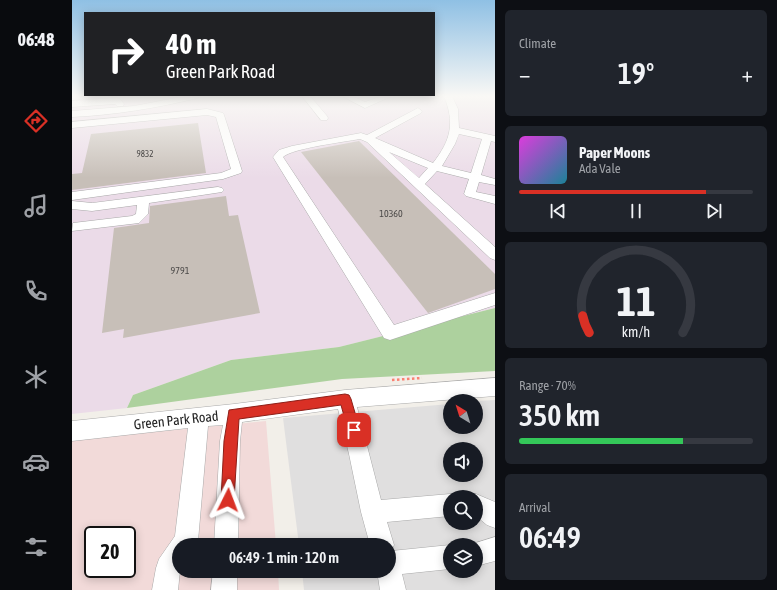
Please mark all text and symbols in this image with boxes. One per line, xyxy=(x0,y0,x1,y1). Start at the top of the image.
icon: right xyxy=(100,28,152,80)
text: 40 m xyxy=(166,28,216,60)
text: 06:48 xyxy=(17,29,55,50)
text: Climate xyxy=(519,36,556,51)
text: 19° xyxy=(618,56,654,90)
text: Green Park Road xyxy=(166,61,275,82)
text: − xyxy=(519,61,530,87)
text: + xyxy=(742,61,753,87)
icon: directions xyxy=(22,107,50,135)
text: Paper Moons xyxy=(579,144,650,161)
house number: 9832 xyxy=(137,149,153,159)
text: Ada Vale xyxy=(579,161,621,176)
icon: music xyxy=(22,192,50,220)
icon: previous xyxy=(547,200,569,222)
icon: pause xyxy=(625,200,647,222)
icon: next xyxy=(703,200,725,222)
house number: 10360 xyxy=(379,208,403,219)
house number: 9791 xyxy=(171,265,190,276)
icon: phone xyxy=(22,277,50,305)
text: 11 xyxy=(616,277,656,325)
text: km/h xyxy=(622,324,650,340)
icon: climate xyxy=(22,363,50,391)
text: Range · 70% xyxy=(519,378,576,393)
north arrow xyxy=(443,394,483,434)
map controls xyxy=(443,394,483,578)
text: 350 km xyxy=(519,398,600,432)
street label: Green Park Road xyxy=(133,408,219,432)
pin xyxy=(337,413,371,447)
icon: arrive xyxy=(343,419,365,441)
button: sound xyxy=(443,442,483,482)
icon: car xyxy=(22,448,50,476)
position arrow xyxy=(207,479,249,521)
button: search xyxy=(443,490,483,530)
text: Arrival xyxy=(519,500,551,515)
text: 06:49 xyxy=(519,520,581,554)
speed limit sign: 20 xyxy=(84,526,136,578)
icon: filters xyxy=(22,533,50,561)
button: layers xyxy=(443,538,483,578)
text: 06:49 · 1 min · 120 m xyxy=(229,549,339,566)

